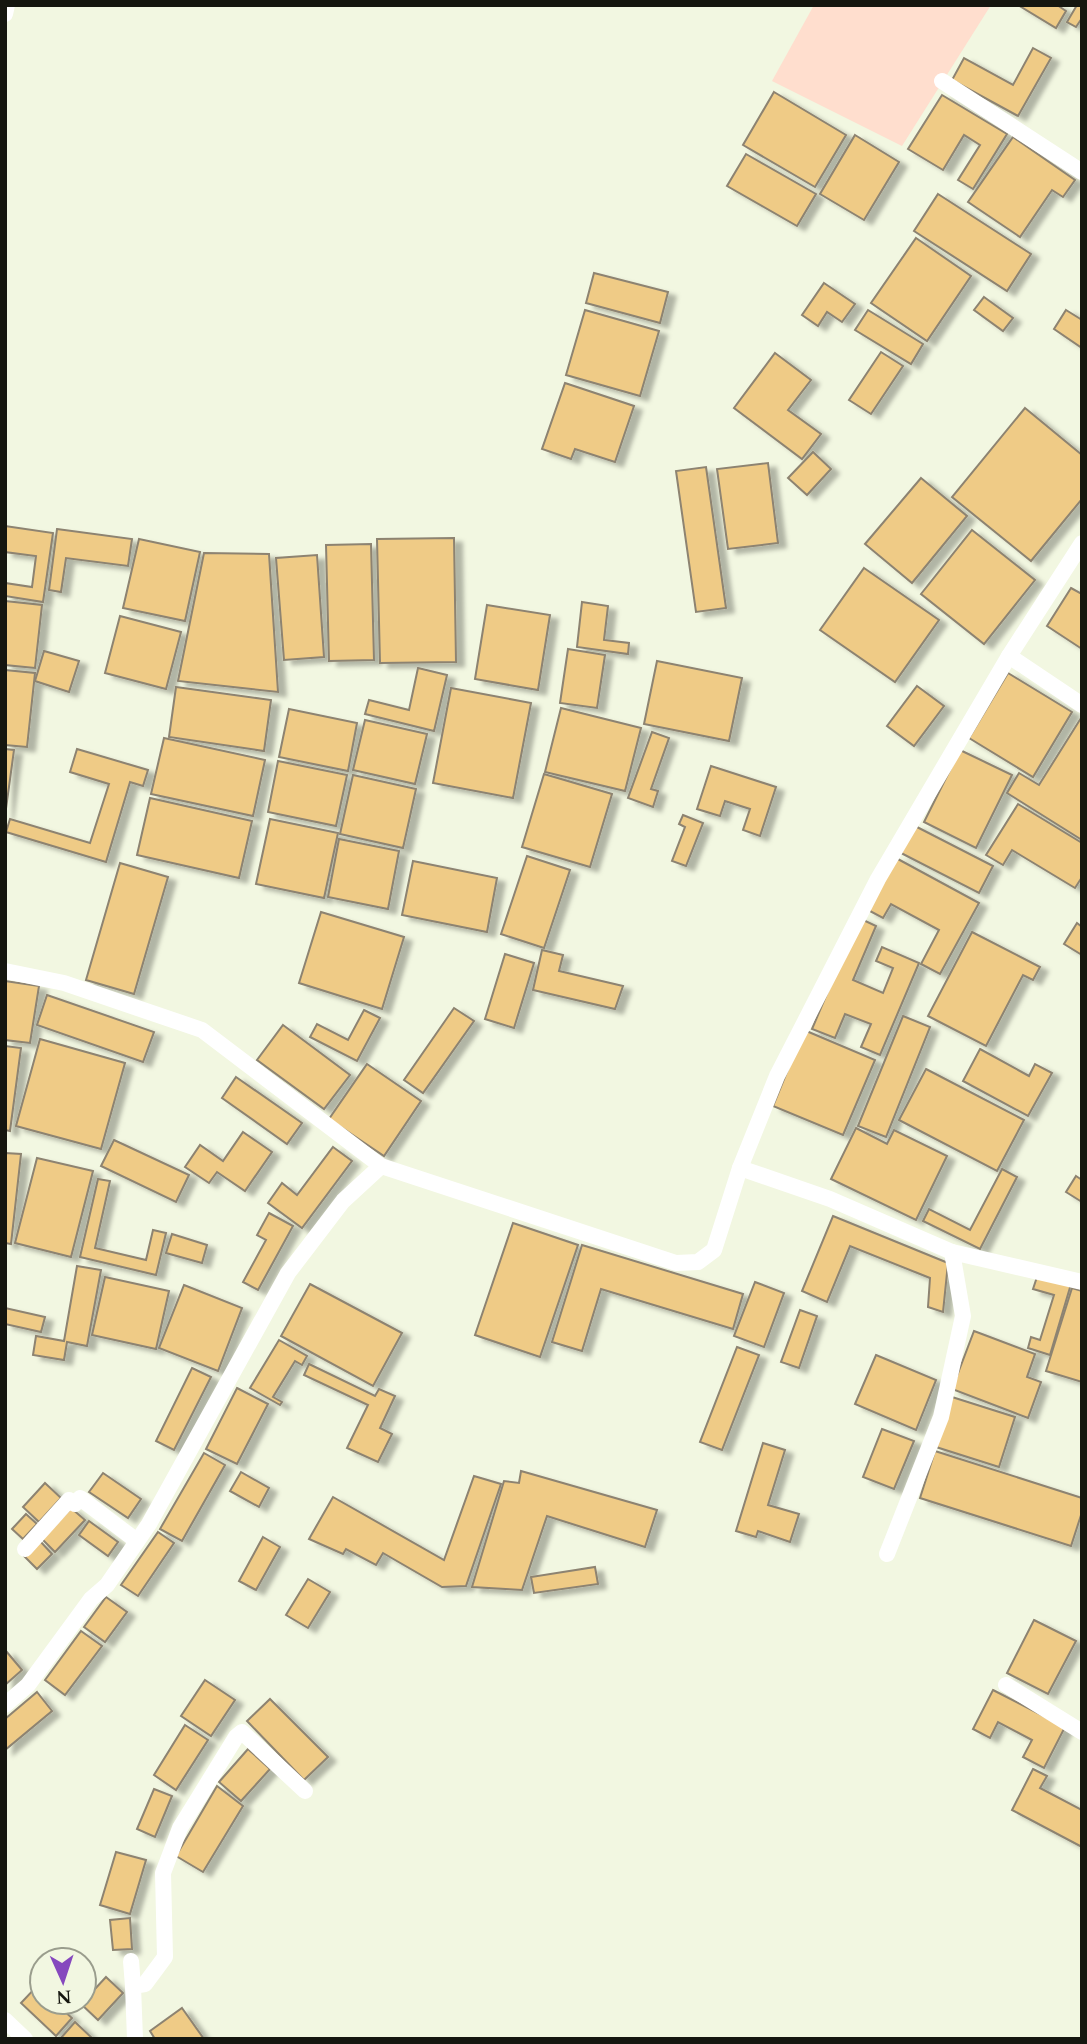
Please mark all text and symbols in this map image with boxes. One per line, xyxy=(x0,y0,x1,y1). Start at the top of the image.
north arrow xyxy=(28,1946,98,2016)
text: N xyxy=(55,1982,72,2011)

